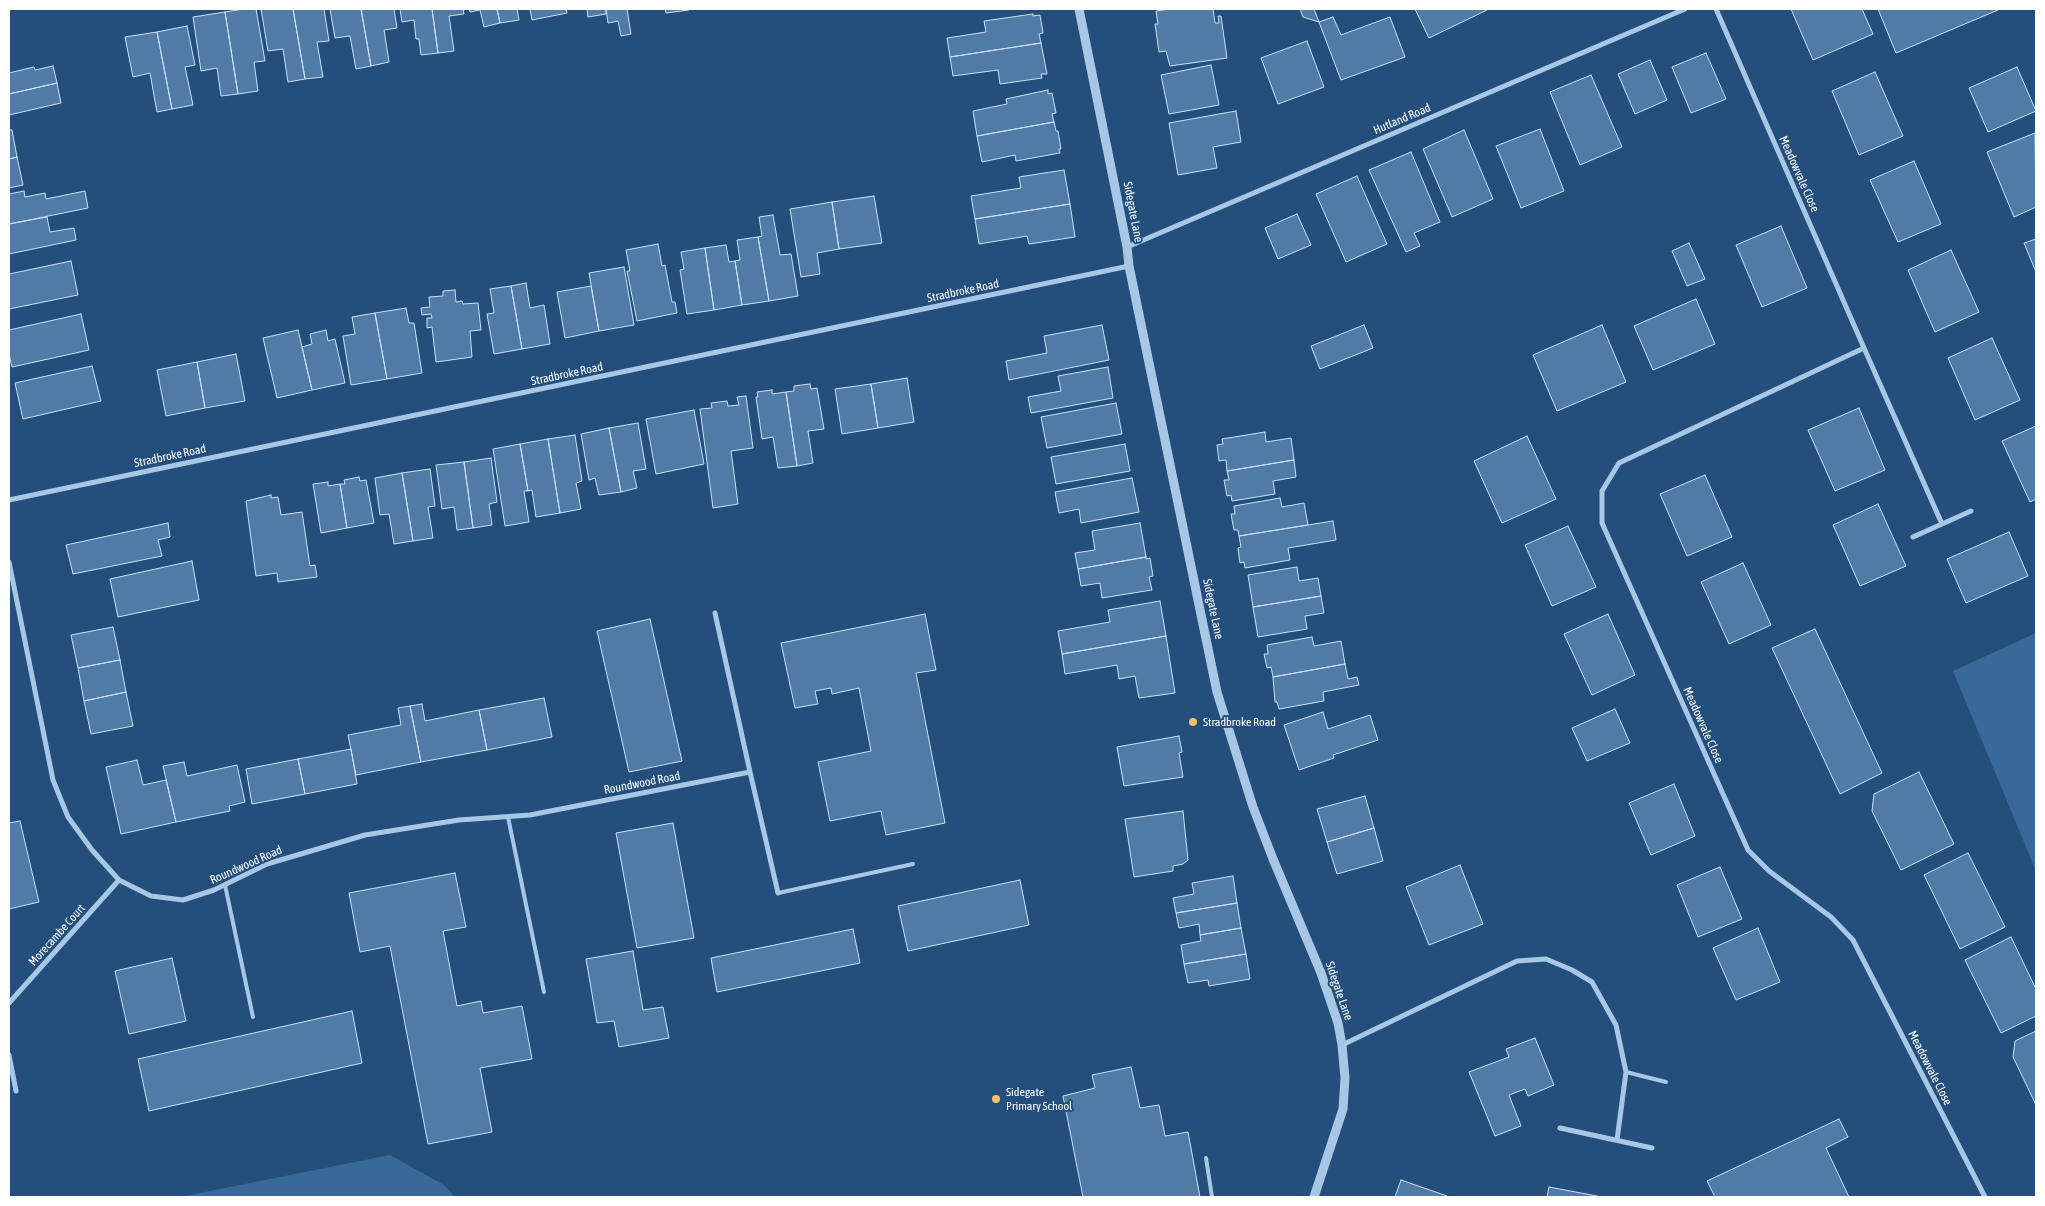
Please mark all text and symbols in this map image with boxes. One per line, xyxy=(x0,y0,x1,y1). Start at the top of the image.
street label: Hutland Road xyxy=(1371,100,1433,138)
street label: Meadowvale Close xyxy=(1776,134,1822,214)
street label: Sidegate Lane xyxy=(1120,181,1146,243)
street label: Stradbroke Road xyxy=(926,276,1000,306)
street label: Stradbroke Road xyxy=(530,359,604,389)
street label: Stradbroke Road xyxy=(133,441,207,471)
street label: Sidegate Lane xyxy=(1200,577,1226,641)
street label: Meadowvale Close xyxy=(1680,685,1726,765)
place label: Stradbroke Road xyxy=(1203,715,1276,729)
marker: Stradbroke Road xyxy=(1187,716,1199,728)
street label: Roundwood Road xyxy=(603,769,681,797)
street label: Roundwood Road xyxy=(208,843,284,887)
street label: Morecambe Court xyxy=(26,901,88,969)
street label: Sidegate Lane xyxy=(1322,960,1356,1022)
street label: Meadowvale Close xyxy=(1905,1028,1955,1108)
place label: Sidegate Primary School xyxy=(1006,1085,1072,1113)
marker: Sidegate Primary School xyxy=(990,1093,1002,1105)

